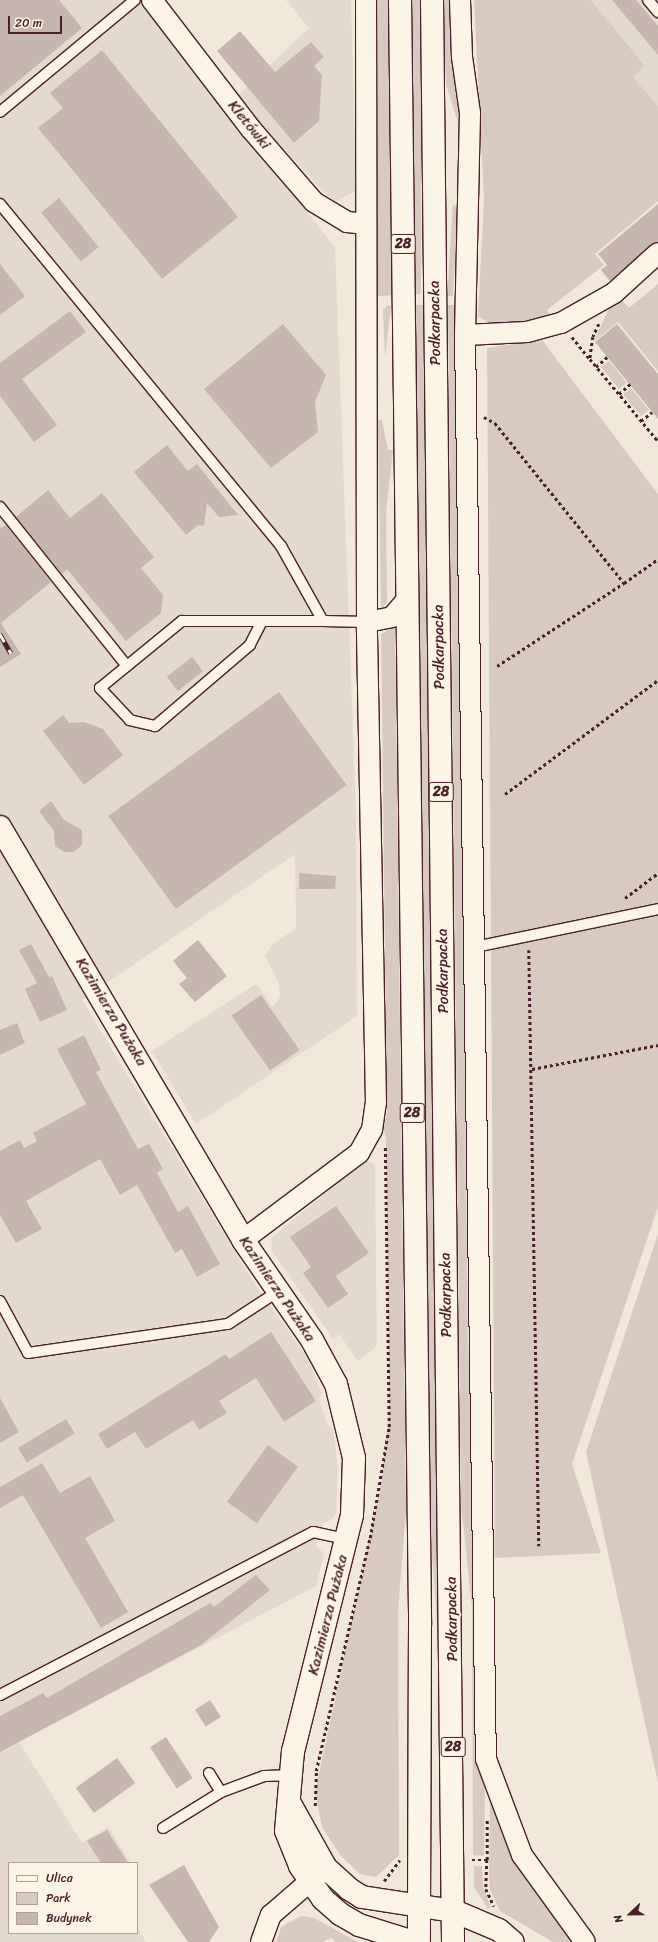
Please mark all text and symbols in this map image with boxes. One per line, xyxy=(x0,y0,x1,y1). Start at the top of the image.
scale bar xyxy=(10,8,64,34)
text: 20 m xyxy=(15,12,42,34)
street label: Kletówki xyxy=(224,97,274,153)
road number: 28 xyxy=(390,232,416,256)
street label: Podkarpacka xyxy=(425,280,445,366)
street label: Podkarpacka xyxy=(429,604,449,690)
road number: 28 xyxy=(428,780,454,804)
street label: Podkarpacka xyxy=(433,928,453,1014)
street label: Kazimierza Pużaka xyxy=(72,955,150,1069)
road number: 28 xyxy=(399,1101,425,1125)
street label: Kazimierza Pużaka xyxy=(235,1233,319,1345)
street label: Podkarpacka xyxy=(436,1252,456,1338)
street label: Kazimierza Pużaka xyxy=(304,1553,352,1677)
street label: Podkarpacka xyxy=(442,1576,462,1662)
road number: 28 xyxy=(440,1735,466,1759)
legend xyxy=(8,1862,138,1934)
text: Ulica xyxy=(46,1867,73,1889)
text: Park xyxy=(46,1887,71,1909)
north arrow xyxy=(610,1894,650,1934)
text: Budynek xyxy=(46,1907,92,1929)
text: N xyxy=(608,1912,629,1926)

